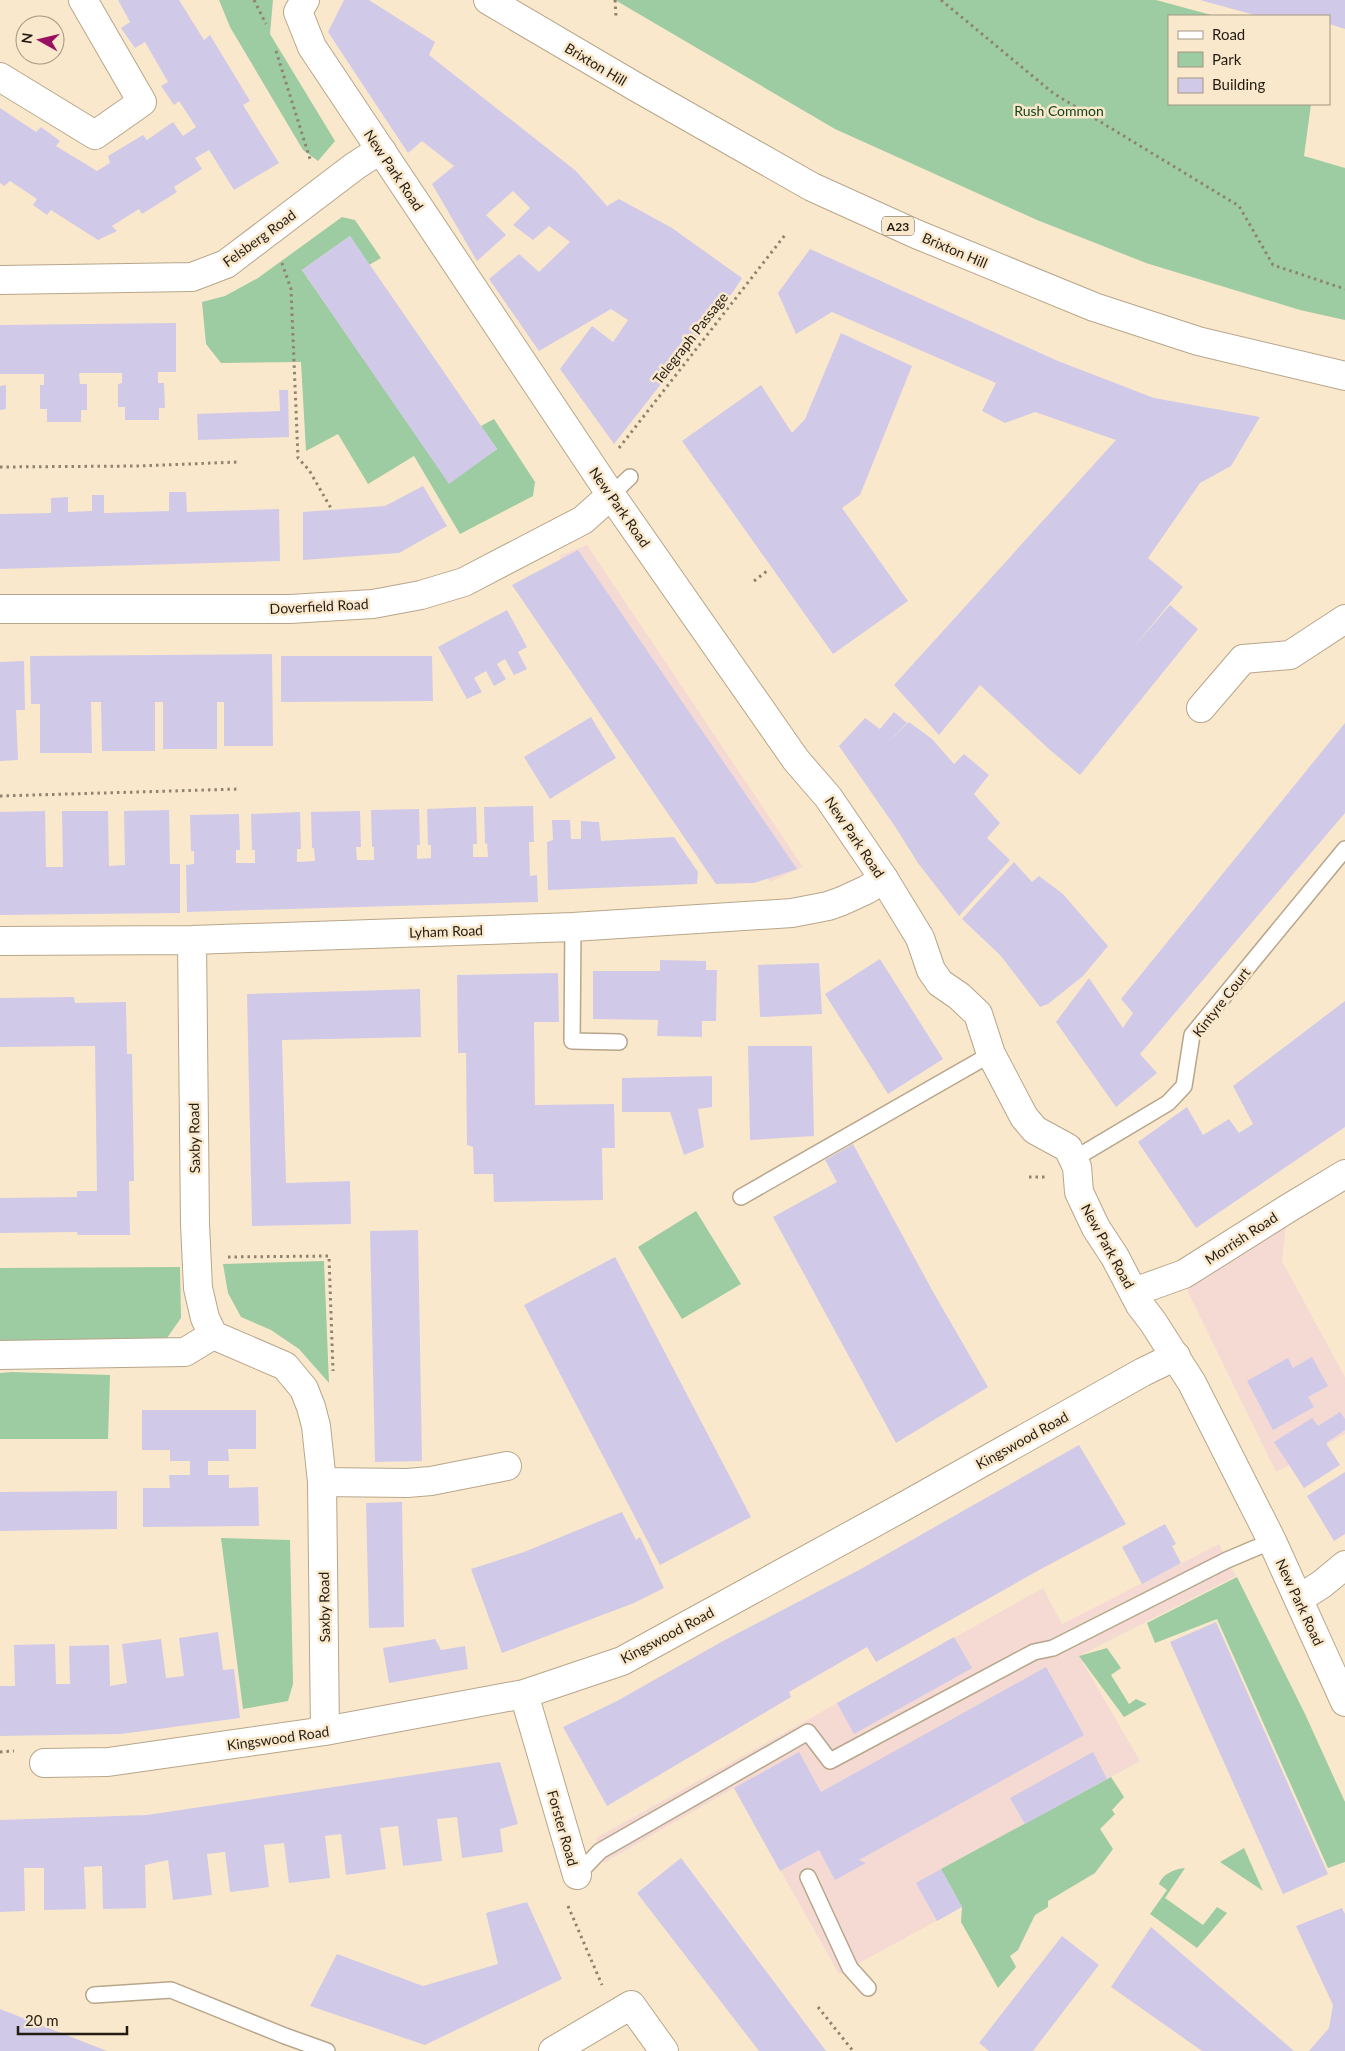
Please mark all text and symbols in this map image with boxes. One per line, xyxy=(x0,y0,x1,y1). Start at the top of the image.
north arrow xyxy=(15,15,65,65)
legend xyxy=(1168,15,1330,105)
text: Road xyxy=(1212,25,1245,43)
text: N xyxy=(17,32,36,45)
street label: Brixton Hill xyxy=(562,39,630,89)
text: Park xyxy=(1212,50,1242,68)
text: Building xyxy=(1212,75,1265,93)
park label: Rush Common xyxy=(1014,102,1104,119)
street label: New Park Road xyxy=(361,126,427,214)
street label: Felsberg Road xyxy=(219,206,299,270)
road number: A23 xyxy=(882,217,914,236)
street label: Brixton Hill xyxy=(920,229,990,271)
street label: Telegraph Passage xyxy=(649,289,731,387)
street label: New Park Road xyxy=(586,464,654,550)
street label: Doverfield Road xyxy=(269,595,369,617)
street label: New Park Road xyxy=(822,793,888,881)
street label: Lyham Road xyxy=(409,921,483,941)
street label: Kintyre Court xyxy=(1189,964,1253,1040)
street label: Saxby Road xyxy=(185,1103,203,1173)
street label: New Park Road xyxy=(1078,1201,1138,1291)
street label: Morrish Road xyxy=(1202,1208,1280,1268)
street label: Kingswood Road xyxy=(973,1408,1071,1472)
street label: New Park Road xyxy=(1272,1556,1328,1648)
street label: Saxby Road xyxy=(315,1572,333,1642)
street label: Kingswood Road xyxy=(618,1603,716,1667)
street label: Kingswood Road xyxy=(226,1722,330,1754)
street label: Forster Road xyxy=(544,1788,582,1868)
scale bar xyxy=(18,2004,126,2036)
text: 20 m xyxy=(25,2011,59,2029)

